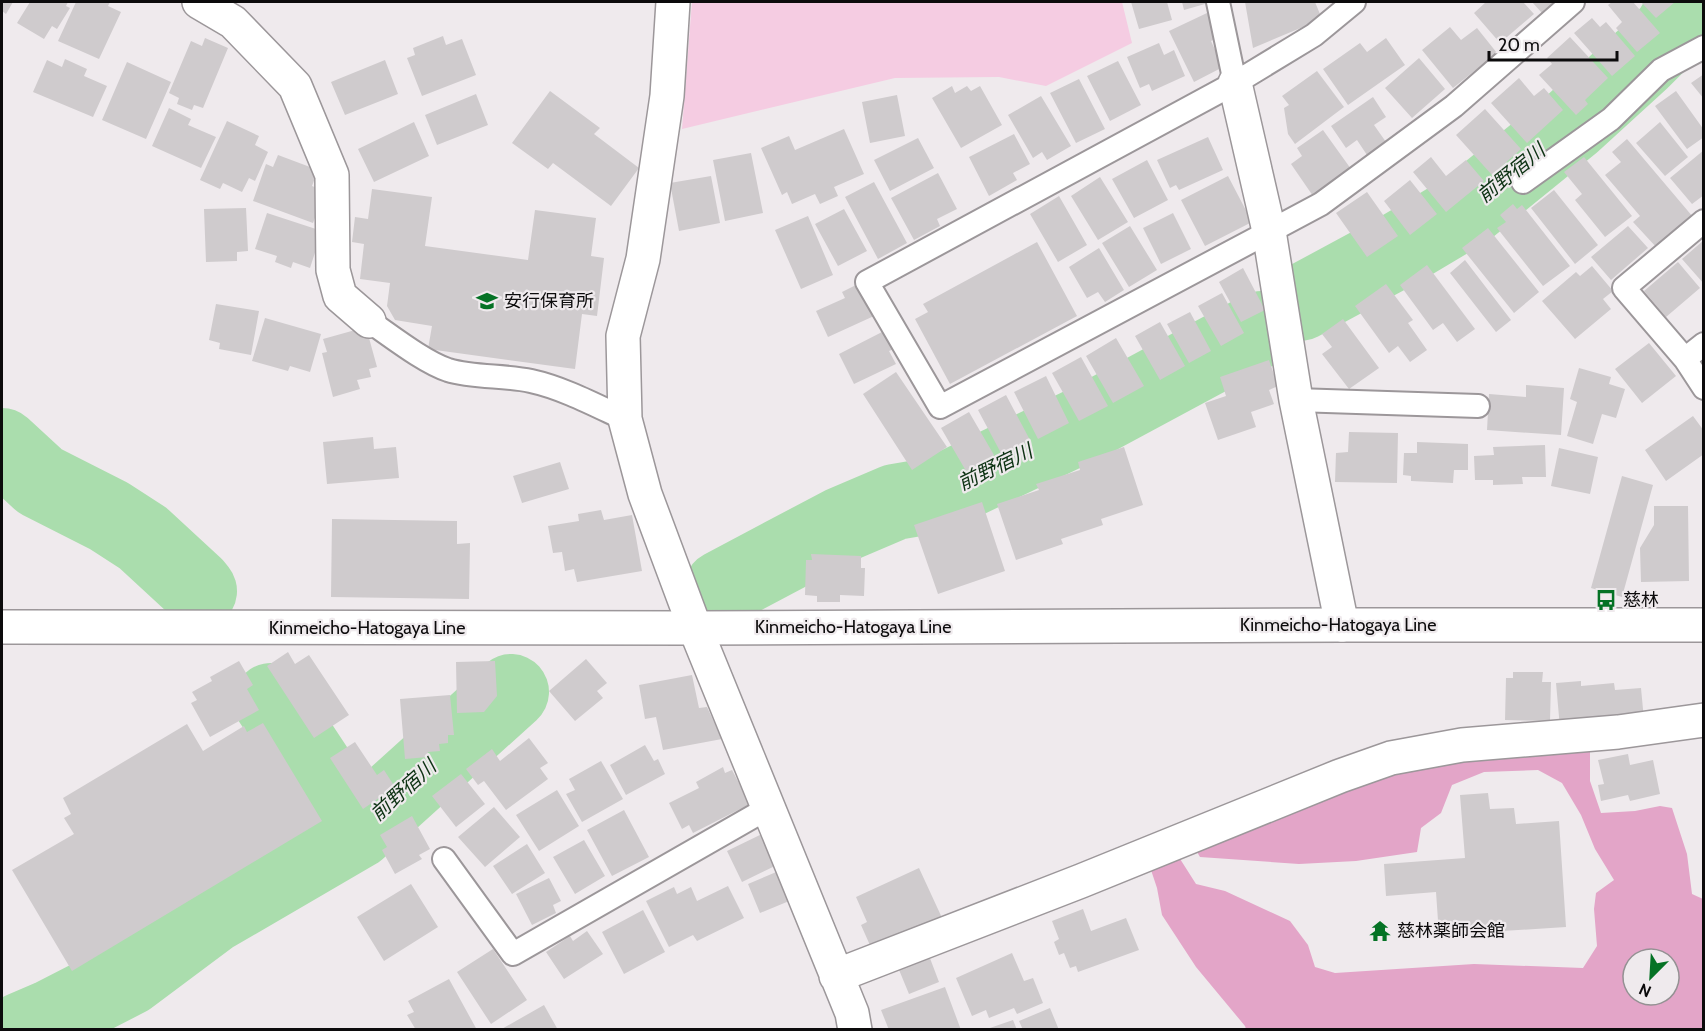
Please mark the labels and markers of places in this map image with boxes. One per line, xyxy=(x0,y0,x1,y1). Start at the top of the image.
school or university icon: 安行保育所 xyxy=(475,289,499,313)
place label: 安行保育所 xyxy=(504,290,594,312)
bus stop icon: 慈林 xyxy=(1594,588,1618,612)
place label: 慈林 xyxy=(1623,589,1659,611)
temple icon: 慈林薬師会館 xyxy=(1368,919,1392,943)
place label: 慈林薬師会館 xyxy=(1397,920,1505,942)

